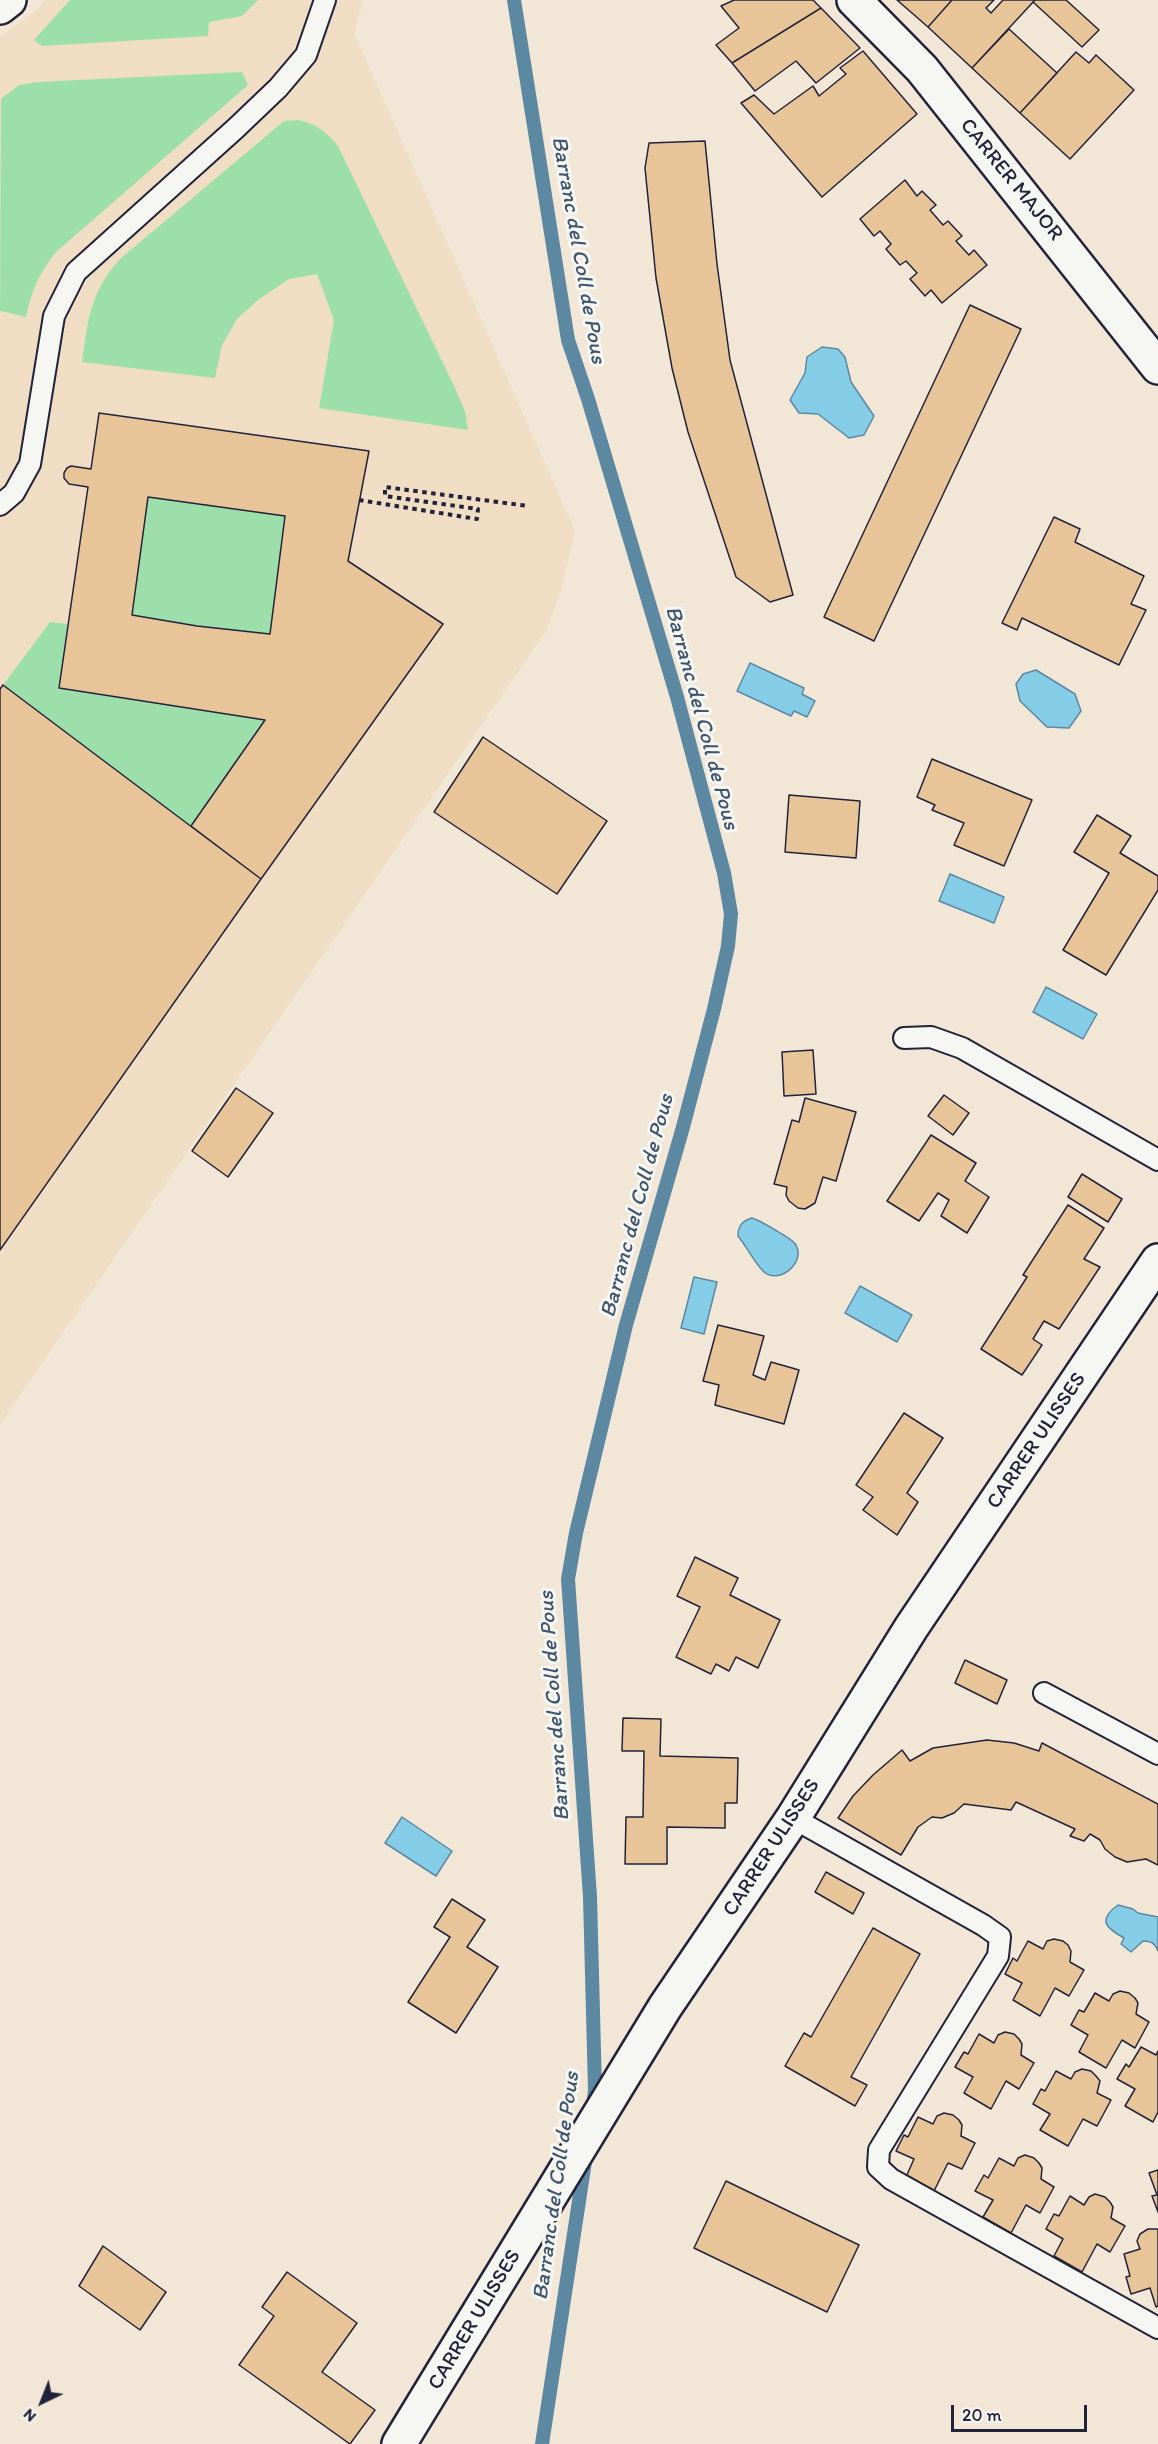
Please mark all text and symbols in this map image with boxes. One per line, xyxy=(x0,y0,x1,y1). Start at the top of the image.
street label: CARRER MAJOR xyxy=(954,114,1068,246)
water label: Barranc del Coll de Pous xyxy=(545,134,611,366)
water label: Barranc del Coll de Pous xyxy=(658,603,744,833)
water label: Barranc del Coll de Pous xyxy=(595,1091,681,1321)
street label: CARRER ULISSES xyxy=(982,1368,1092,1514)
water label: Barranc del Coll de Pous xyxy=(534,1590,576,1822)
street label: CARRER ULISSES xyxy=(718,1774,826,1922)
water label: Barranc del Coll de Pous xyxy=(528,2070,586,2302)
street label: CARRER ULISSES xyxy=(423,2245,527,2395)
north arrow xyxy=(12,2372,72,2432)
scale bar xyxy=(954,2393,1090,2431)
text: 20 m xyxy=(962,2404,1002,2426)
text: N xyxy=(19,2405,40,2426)

